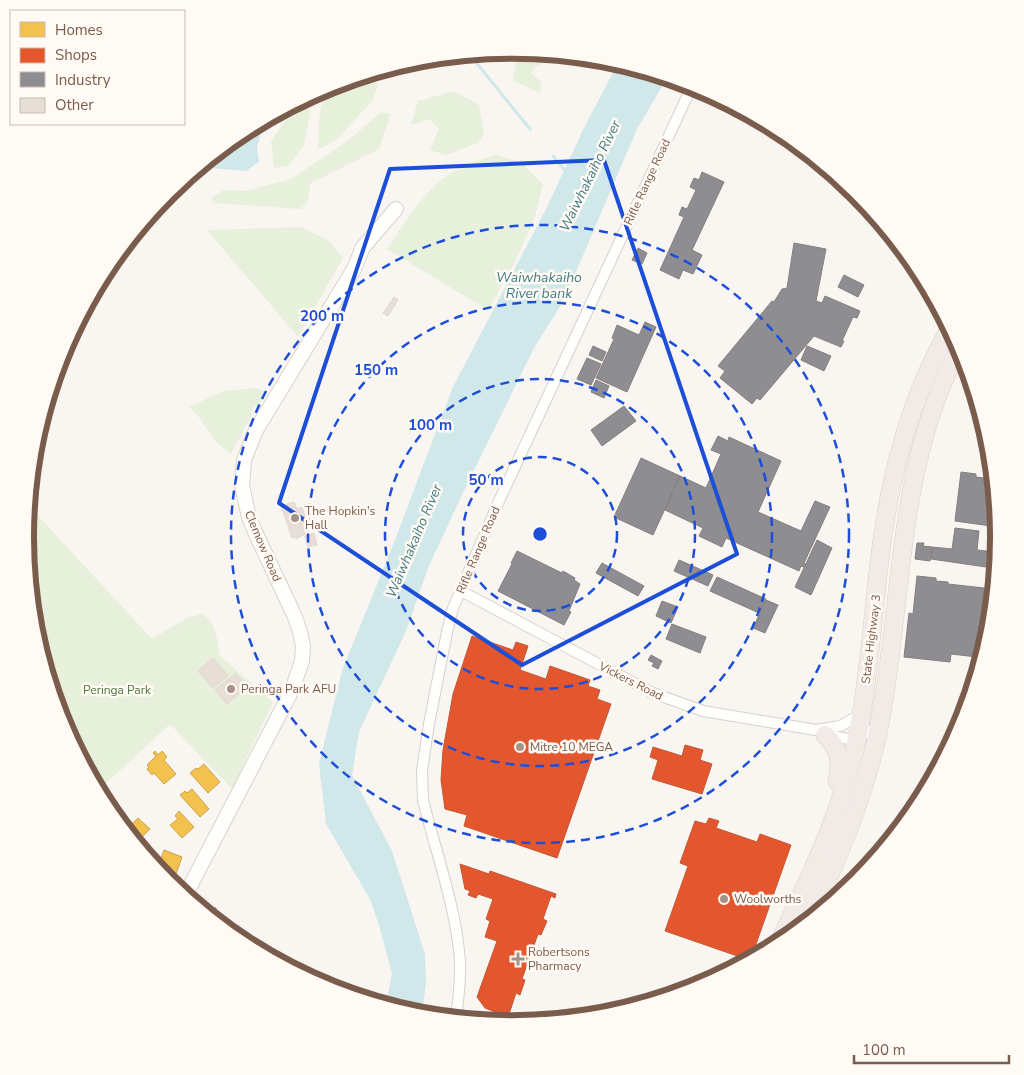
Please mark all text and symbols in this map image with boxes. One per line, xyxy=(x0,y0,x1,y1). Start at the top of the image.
legend xyxy=(10,10,185,125)
text: Homes xyxy=(55,20,103,40)
text: Shops xyxy=(55,45,97,65)
text: Industry xyxy=(55,70,111,90)
text: Other xyxy=(55,95,94,115)
water label: Waiwhakaiho River xyxy=(555,116,626,235)
street label: Rifle Range Road xyxy=(620,136,674,228)
water label: Waiwhakaiho River bank xyxy=(496,268,582,303)
text: 200 m xyxy=(300,306,344,326)
text: 150 m xyxy=(354,360,398,380)
text: 100 m xyxy=(408,415,452,435)
text: 50 m xyxy=(468,470,504,490)
water label: Waiwhakaiho River xyxy=(382,480,447,601)
place label: The Hopkin's Hall xyxy=(305,503,376,533)
street label: Rifle Range Road xyxy=(452,504,504,596)
street label: Clemow Road xyxy=(241,508,285,584)
marker: The Hopkin's Hall xyxy=(289,512,301,524)
centre of rings xyxy=(531,525,549,543)
street label: State Highway 3 xyxy=(858,593,884,685)
street label: Vickers Road xyxy=(595,658,666,704)
place label: Peringa Park AFU xyxy=(241,681,336,697)
park label: Peringa Park xyxy=(83,682,152,698)
marker: Peringa Park AFU xyxy=(225,683,237,695)
place label: Mitre 10 MEGA xyxy=(530,739,613,755)
marker: Mitre 10 MEGA xyxy=(514,741,526,753)
place label: Woolworths xyxy=(734,891,802,907)
marker: Woolworths xyxy=(718,893,730,905)
place label: Robertsons Pharmacy xyxy=(528,944,590,974)
marker: Robertsons Pharmacy xyxy=(512,953,524,965)
scale bar xyxy=(854,1032,1009,1064)
text: 100 m xyxy=(862,1040,906,1060)

